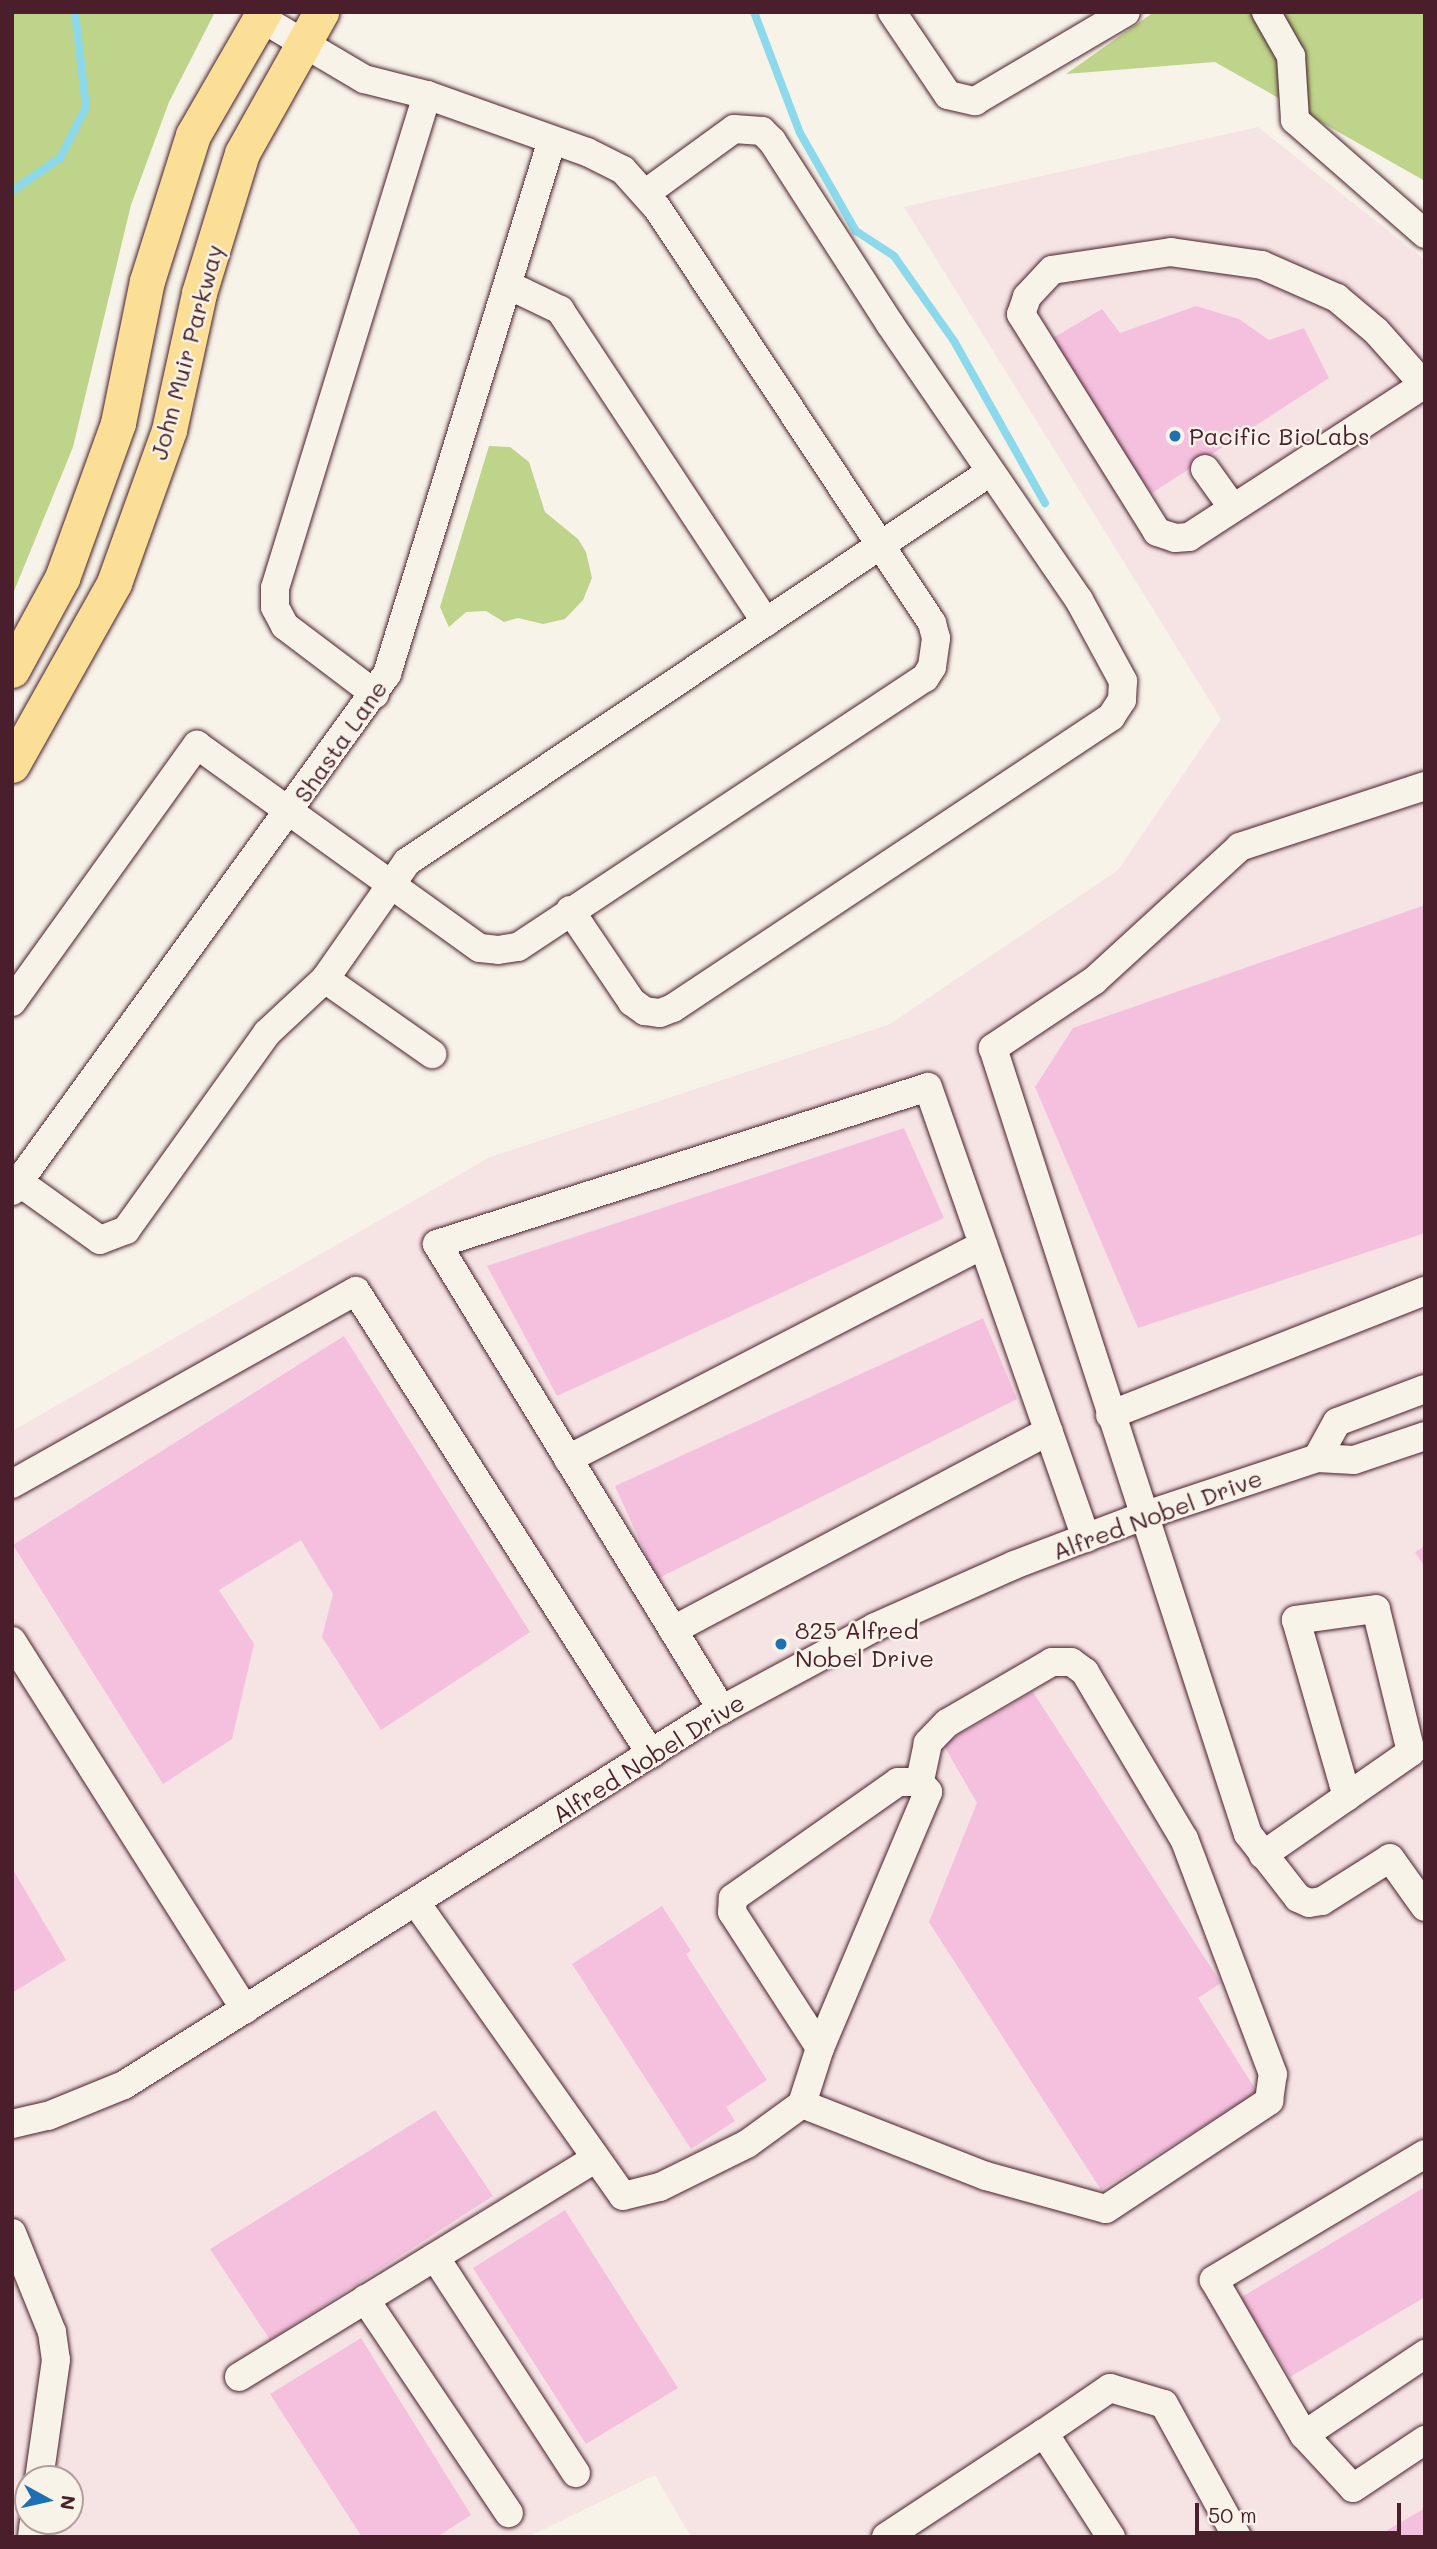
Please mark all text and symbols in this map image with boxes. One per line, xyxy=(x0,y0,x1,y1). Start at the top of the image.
street label: John Muir Parkway xyxy=(143,241,229,463)
place label: Pacific BioLabs xyxy=(1189,422,1370,450)
marker: Pacific BioLabs xyxy=(1167,428,1183,444)
street label: Shasta Lane xyxy=(287,674,393,808)
street label: Alfred Nobel Drive xyxy=(1048,1463,1266,1565)
place label: 825 Alfred Nobel Drive xyxy=(795,1616,934,1672)
marker: 825 Alfred Nobel Drive xyxy=(773,1636,789,1652)
street label: Alfred Nobel Drive xyxy=(547,1687,749,1829)
north arrow xyxy=(14,2465,84,2535)
scale bar xyxy=(1199,2490,1406,2534)
text: N xyxy=(55,2494,82,2512)
text: 50 m xyxy=(1208,2501,1257,2528)

